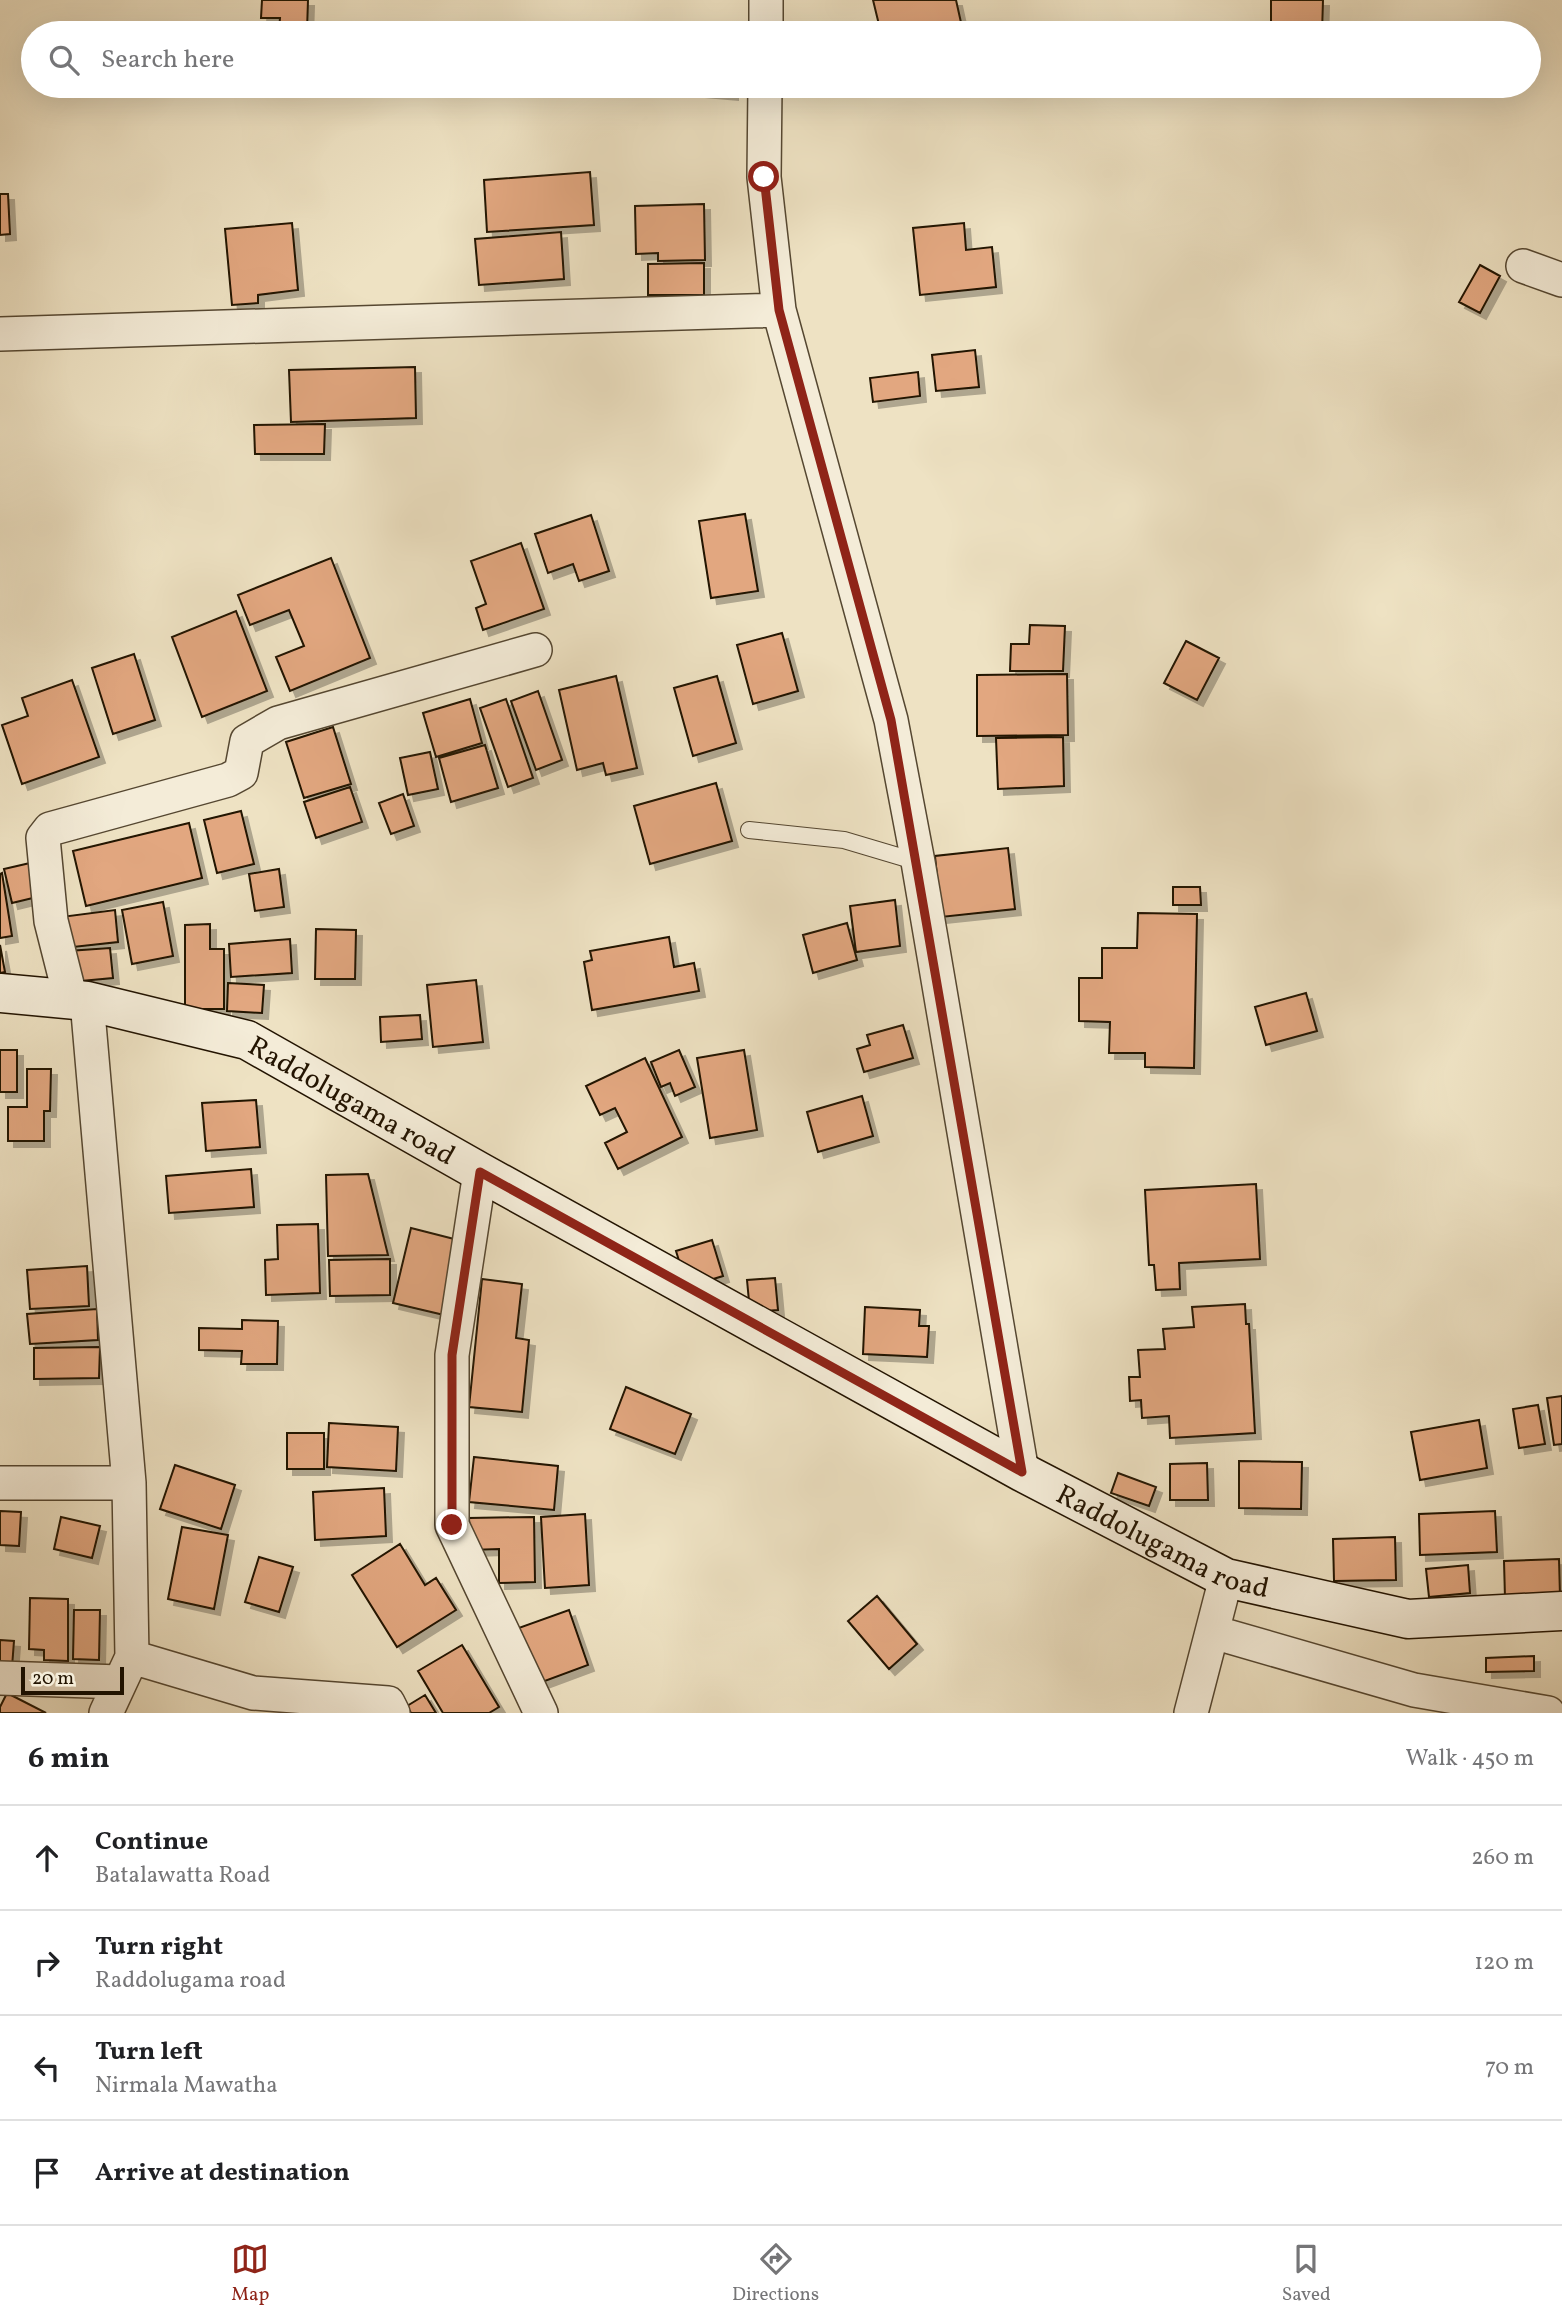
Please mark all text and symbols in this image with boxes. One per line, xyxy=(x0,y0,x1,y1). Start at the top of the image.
search box xyxy=(21,21,1541,98)
icon: search xyxy=(45,41,83,79)
text: Search here xyxy=(101,42,234,78)
route start xyxy=(748,161,779,192)
street label: Raddolugama road xyxy=(240,1028,462,1176)
street label: Raddolugama road xyxy=(1049,1476,1273,1609)
route end xyxy=(436,1509,467,1540)
scale bar xyxy=(21,1664,124,1696)
text: 20 m xyxy=(32,1666,74,1692)
text: 6 min xyxy=(28,1738,110,1780)
text: Walk · 450 m xyxy=(1406,1743,1534,1775)
text: Continue xyxy=(95,1824,208,1860)
icon: ahead xyxy=(28,1839,66,1877)
text: 260 m xyxy=(1471,1842,1534,1874)
text: Batalawatta Road xyxy=(95,1860,270,1892)
text: Turn right xyxy=(95,1929,223,1965)
icon: right xyxy=(28,1944,66,1982)
text: 120 m xyxy=(1474,1947,1534,1979)
text: Raddolugama road xyxy=(95,1965,286,1997)
text: Turn left xyxy=(95,2034,203,2070)
icon: left xyxy=(28,2049,66,2087)
text: 70 m xyxy=(1485,2052,1534,2084)
text: Nirmala Mawatha xyxy=(95,2070,278,2102)
icon: arrive xyxy=(28,2154,66,2192)
text: Arrive at destination xyxy=(95,2155,350,2191)
tab: Map xyxy=(231,2240,269,2308)
tab: Directions xyxy=(732,2240,819,2308)
tab: Saved xyxy=(1282,2240,1331,2308)

